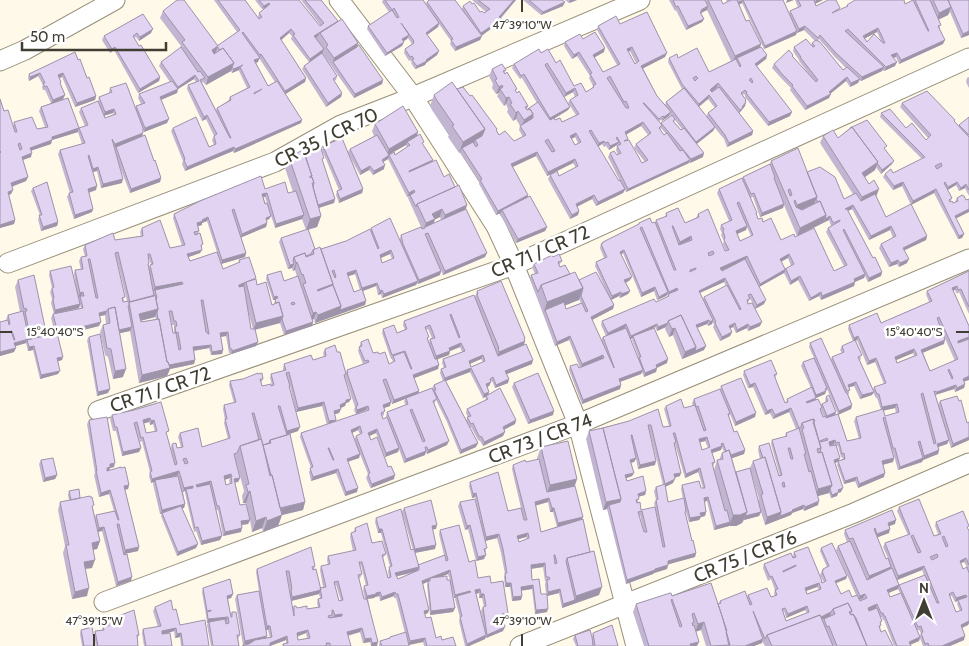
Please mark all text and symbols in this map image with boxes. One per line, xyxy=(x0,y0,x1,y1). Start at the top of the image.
text: 47°39'10"W xyxy=(492,17,552,32)
scale bar xyxy=(22,20,166,52)
text: 50 m xyxy=(30,28,65,46)
street label: CR 35 / CR 70 xyxy=(271,102,382,173)
street label: CR 71 / CR 72 xyxy=(487,220,593,283)
text: 15°40'40"S xyxy=(27,324,83,339)
text: 15°40'40"S xyxy=(886,324,942,339)
street label: CR 71 / CR 72 xyxy=(107,362,213,417)
street label: CR 73 / CR 74 xyxy=(485,408,595,469)
street label: CR 75 / CR 76 xyxy=(690,525,800,588)
north arrow xyxy=(899,576,949,626)
text: N xyxy=(919,579,929,597)
text: 47°39'15"W xyxy=(65,613,123,628)
text: 47°39'10"W xyxy=(492,613,552,628)

